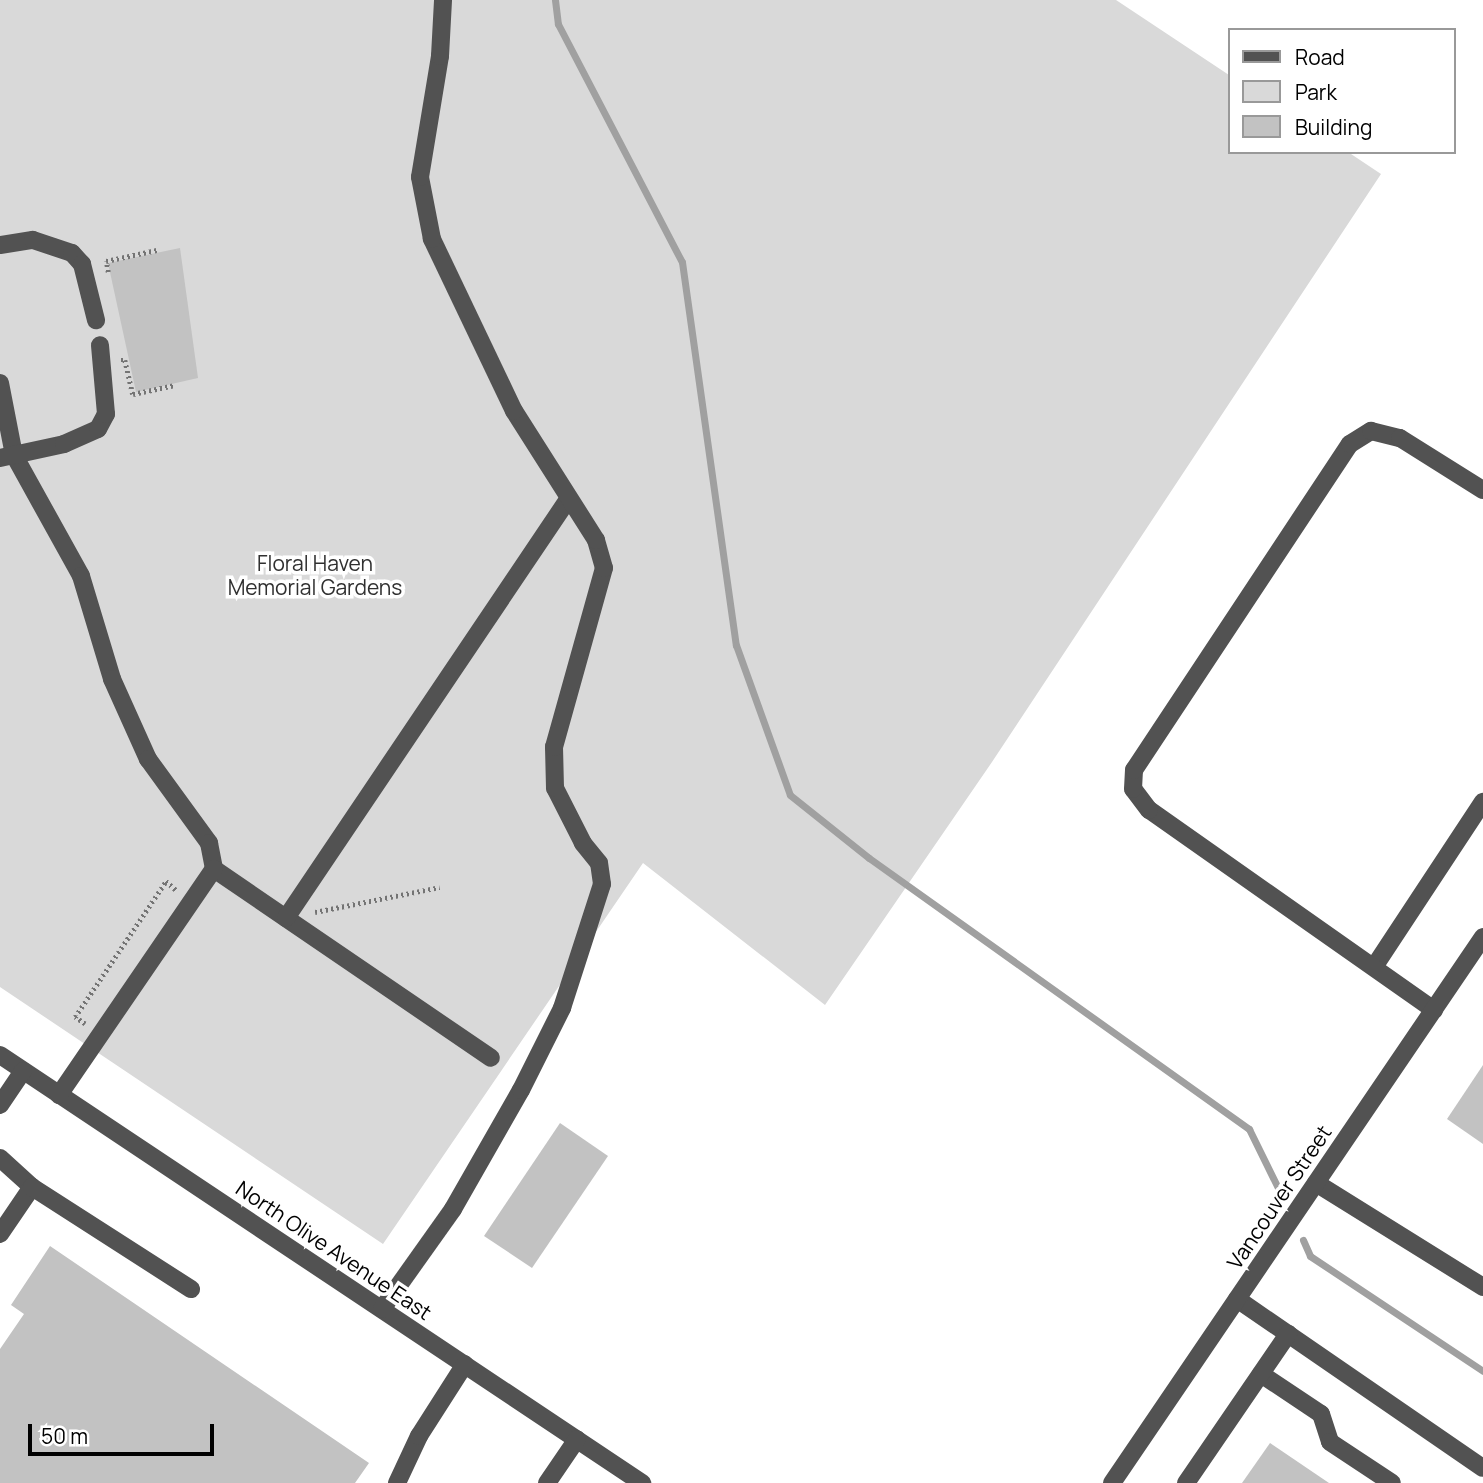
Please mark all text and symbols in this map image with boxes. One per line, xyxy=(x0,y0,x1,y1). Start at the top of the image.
legend xyxy=(1228,28,1455,154)
text: Road xyxy=(1295,43,1345,71)
text: Park xyxy=(1295,78,1337,106)
text: Building xyxy=(1295,113,1372,141)
park label: Floral Haven Memorial Gardens xyxy=(228,550,402,600)
street label: Vancouver Street xyxy=(1222,1120,1336,1274)
street label: North Olive Avenue East xyxy=(231,1175,437,1325)
scale bar xyxy=(32,1410,217,1454)
text: 50 m xyxy=(41,1422,88,1450)

